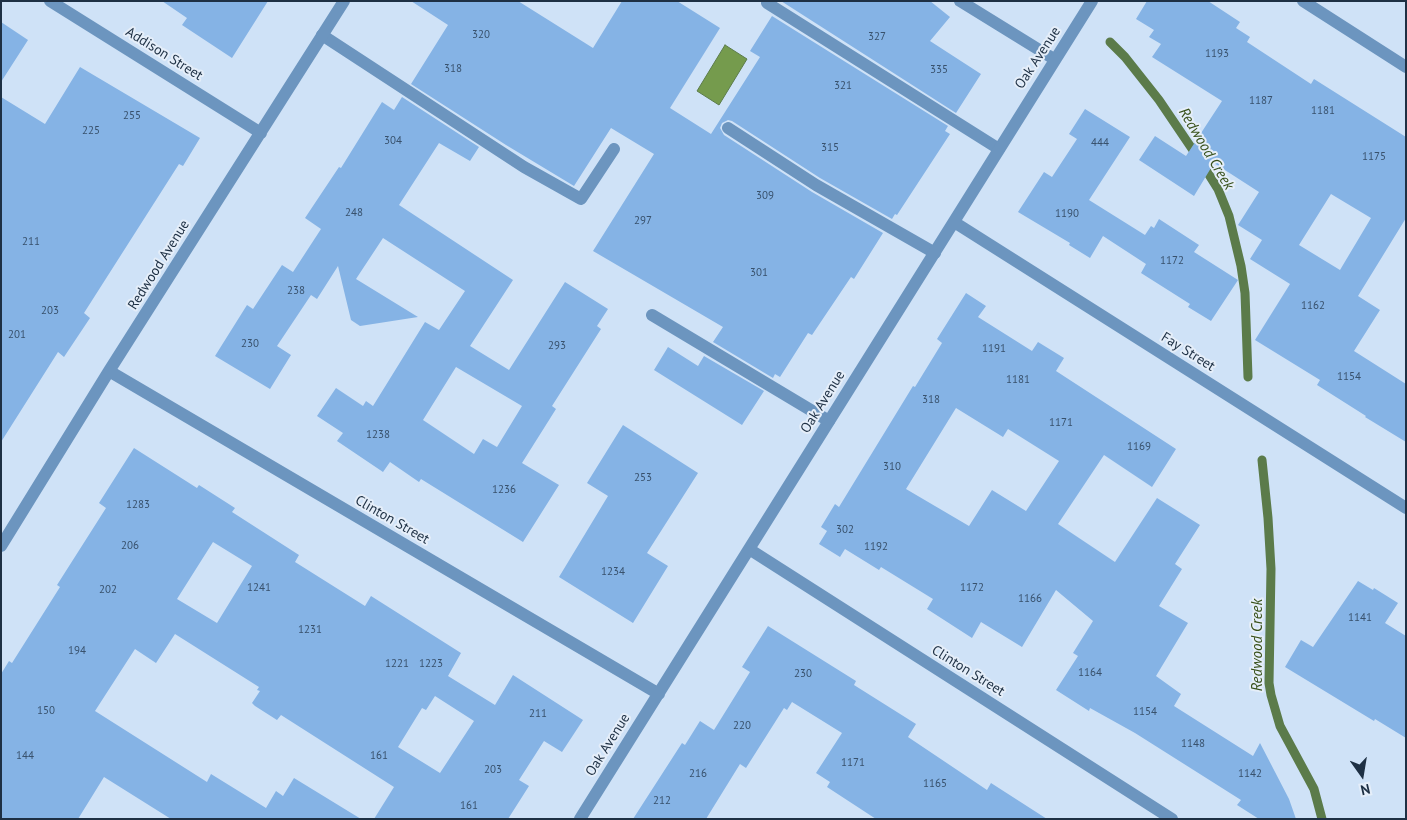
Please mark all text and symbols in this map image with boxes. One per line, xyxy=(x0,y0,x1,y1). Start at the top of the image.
street label: Addison Street xyxy=(122,24,206,84)
street label: Oak Avenue xyxy=(1012,24,1064,92)
house number: 320 xyxy=(472,28,490,42)
house number: 327 xyxy=(868,30,886,44)
house number: 1193 xyxy=(1205,47,1229,61)
house number: 318 xyxy=(444,62,462,76)
house number: 335 xyxy=(930,63,948,77)
house number: 321 xyxy=(834,79,852,93)
house number: 1187 xyxy=(1249,94,1273,108)
house number: 1181 xyxy=(1311,104,1335,118)
water label: Redwood Creek xyxy=(1174,105,1238,193)
house number: 255 xyxy=(123,109,141,123)
house number: 225 xyxy=(82,124,100,138)
house number: 304 xyxy=(384,134,402,148)
house number: 444 xyxy=(1091,136,1109,150)
house number: 315 xyxy=(821,141,839,155)
house number: 1175 xyxy=(1362,150,1386,164)
house number: 309 xyxy=(756,189,774,203)
house number: 248 xyxy=(345,206,363,220)
house number: 1190 xyxy=(1055,207,1079,221)
house number: 297 xyxy=(634,214,652,228)
street label: Redwood Avenue xyxy=(125,217,193,313)
house number: 211 xyxy=(22,235,40,249)
house number: 1172 xyxy=(1160,254,1184,268)
house number: 301 xyxy=(750,266,768,280)
house number: 238 xyxy=(287,284,305,298)
house number: 1162 xyxy=(1301,299,1325,313)
house number: 203 xyxy=(41,304,59,318)
house number: 201 xyxy=(8,328,26,342)
street label: Fay Street xyxy=(1158,329,1218,375)
house number: 230 xyxy=(241,337,259,351)
house number: 293 xyxy=(548,339,566,353)
house number: 1191 xyxy=(982,342,1006,356)
street label: Oak Avenue xyxy=(797,368,849,436)
house number: 1154 xyxy=(1337,370,1361,384)
house number: 1181 xyxy=(1006,373,1030,387)
house number: 318 xyxy=(922,393,940,407)
house number: 1171 xyxy=(1049,416,1073,430)
house number: 1238 xyxy=(366,428,390,442)
house number: 1169 xyxy=(1127,440,1151,454)
house number: 310 xyxy=(883,460,901,474)
house number: 253 xyxy=(634,471,652,485)
house number: 1236 xyxy=(492,483,516,497)
street label: Clinton Street xyxy=(352,492,432,548)
house number: 1283 xyxy=(126,498,150,512)
house number: 302 xyxy=(836,523,854,537)
house number: 206 xyxy=(121,539,139,553)
house number: 1192 xyxy=(864,540,888,554)
house number: 1234 xyxy=(601,565,625,579)
house number: 1241 xyxy=(247,581,271,595)
house number: 1172 xyxy=(960,581,984,595)
house number: 202 xyxy=(99,583,117,597)
house number: 1166 xyxy=(1018,592,1042,606)
water label: Redwood Creek xyxy=(1249,599,1267,691)
house number: 1141 xyxy=(1348,611,1372,625)
house number: 1231 xyxy=(298,623,322,637)
street label: Clinton Street xyxy=(928,642,1008,700)
house number: 194 xyxy=(68,644,86,658)
house number: 1221 xyxy=(385,657,409,671)
house number: 1223 xyxy=(419,657,443,671)
house number: 1164 xyxy=(1078,666,1102,680)
house number: 230 xyxy=(794,667,812,681)
house number: 150 xyxy=(37,704,55,718)
house number: 1154 xyxy=(1133,705,1157,719)
house number: 211 xyxy=(529,707,547,721)
street label: Oak Avenue xyxy=(582,711,634,779)
house number: 220 xyxy=(733,719,751,733)
house number: 1148 xyxy=(1181,737,1205,751)
house number: 144 xyxy=(16,749,34,763)
house number: 161 xyxy=(370,749,388,763)
north arrow xyxy=(1337,750,1387,800)
house number: 1171 xyxy=(841,756,865,770)
house number: 203 xyxy=(484,763,502,777)
house number: 216 xyxy=(689,767,707,781)
house number: 1142 xyxy=(1238,767,1262,781)
house number: 1165 xyxy=(923,777,947,791)
text: N xyxy=(1359,780,1372,799)
house number: 212 xyxy=(653,794,671,808)
house number: 161 xyxy=(460,799,478,813)

